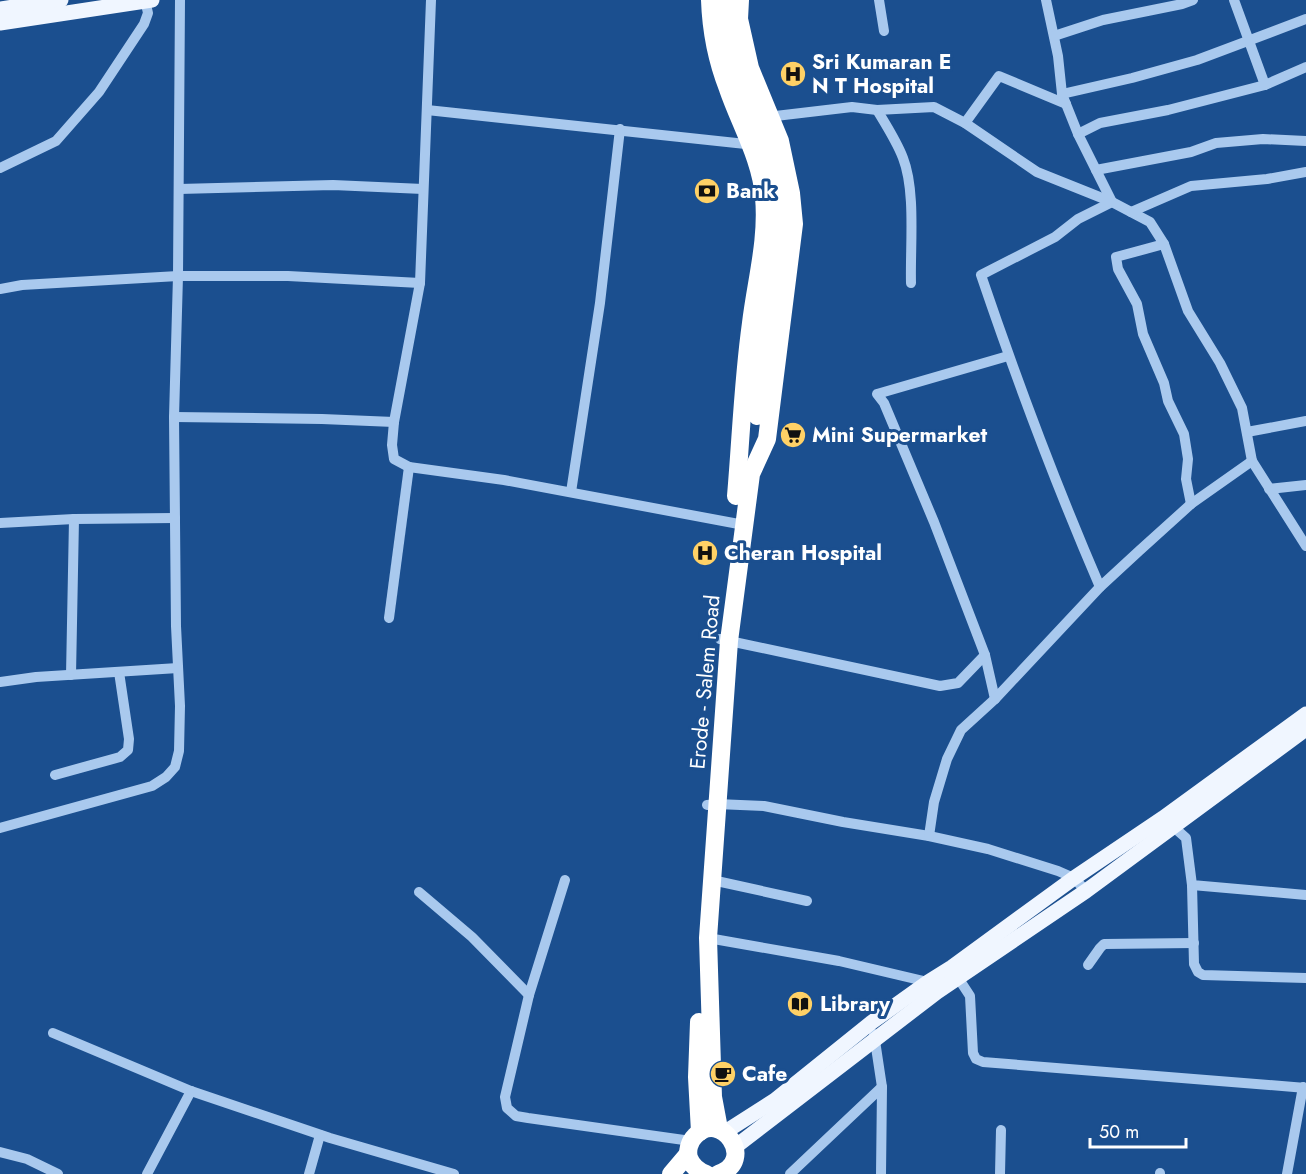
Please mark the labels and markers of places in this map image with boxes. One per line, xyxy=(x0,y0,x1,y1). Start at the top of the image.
place label: Sri Kumaran E N T Hospital xyxy=(812,47,952,101)
hospital icon: Sri Kumaran E N T Hospital xyxy=(778,59,808,89)
bank icon: Bank xyxy=(692,176,722,206)
place label: Bank xyxy=(726,176,775,206)
supermarket icon: Mini Supermarket xyxy=(778,420,808,450)
place label: Mini Supermarket xyxy=(812,420,988,450)
hospital icon: Cheran Hospital xyxy=(690,538,720,568)
place label: Cheran Hospital xyxy=(724,538,882,568)
library icon: Library xyxy=(785,989,815,1019)
place label: Library xyxy=(820,989,891,1019)
cafe icon: Cafe xyxy=(708,1059,738,1089)
place label: Cafe xyxy=(742,1059,787,1089)

